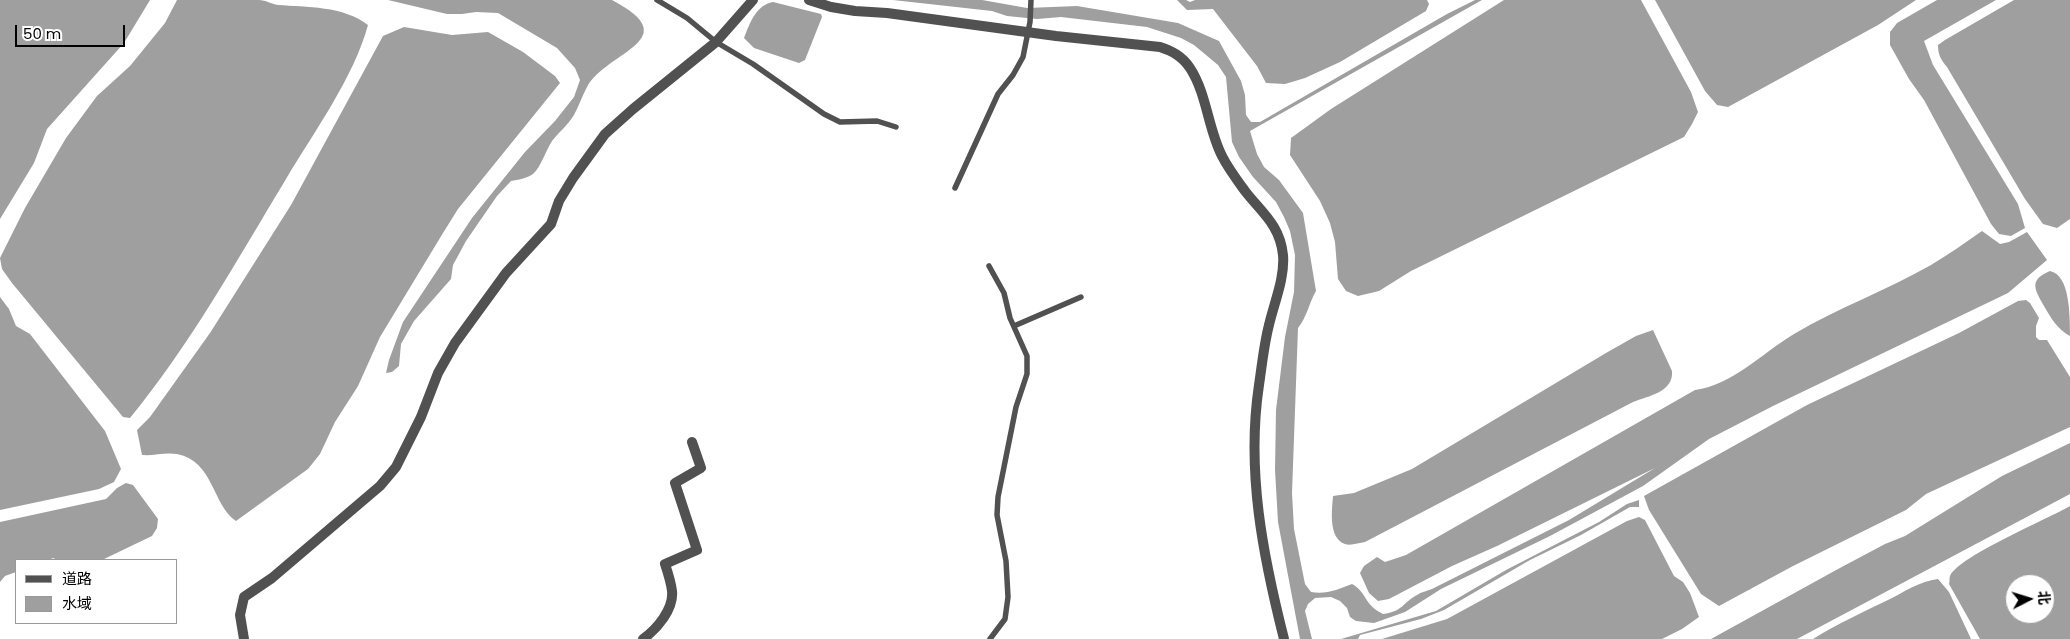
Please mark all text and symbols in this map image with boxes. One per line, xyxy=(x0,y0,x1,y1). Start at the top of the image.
scale bar xyxy=(18,15,128,47)
text: 50 m xyxy=(23,23,61,44)
legend xyxy=(15,559,178,624)
text: 道路 xyxy=(62,568,92,589)
north arrow xyxy=(2005,574,2055,624)
text: 北 xyxy=(2033,590,2055,606)
text: 水域 xyxy=(62,593,92,614)

